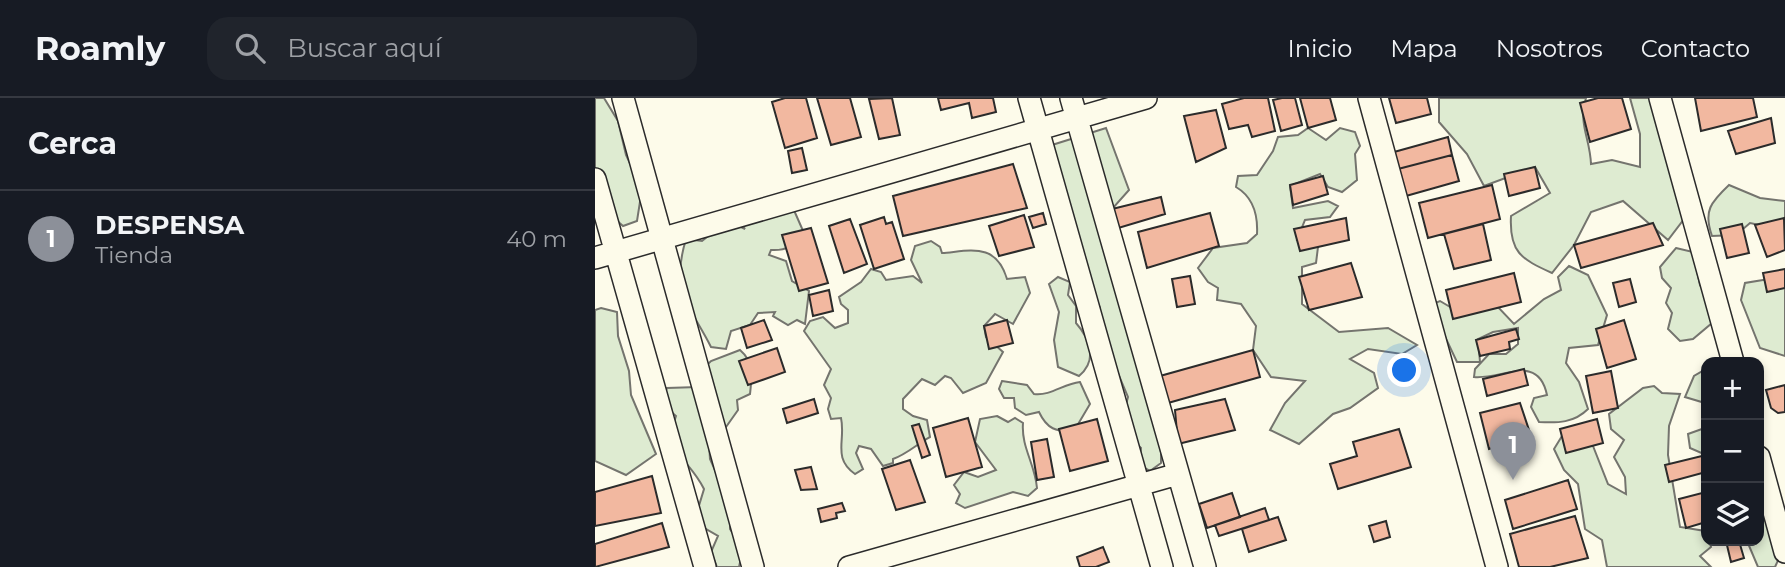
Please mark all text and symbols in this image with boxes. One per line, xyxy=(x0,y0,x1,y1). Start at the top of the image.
search box xyxy=(207,17,697,80)
text: Roamly xyxy=(35,28,165,68)
icon: search xyxy=(231,29,269,67)
text: Buscar aquí xyxy=(287,32,442,64)
text: Inicio xyxy=(1287,34,1352,63)
text: Mapa xyxy=(1390,34,1458,63)
text: Nosotros xyxy=(1496,34,1603,63)
text: Contacto xyxy=(1641,34,1750,63)
text: Cerca xyxy=(28,125,117,162)
text: DESPENSA xyxy=(95,209,244,241)
text: 1 xyxy=(46,225,56,253)
text: 40 m xyxy=(506,225,567,253)
text: Tienda xyxy=(95,241,173,269)
your location xyxy=(1387,353,1421,387)
map controls xyxy=(1701,357,1764,546)
button: + xyxy=(1701,357,1764,420)
button: − xyxy=(1701,420,1764,483)
pin: 1 xyxy=(1490,422,1536,480)
button: layers xyxy=(1701,483,1764,546)

